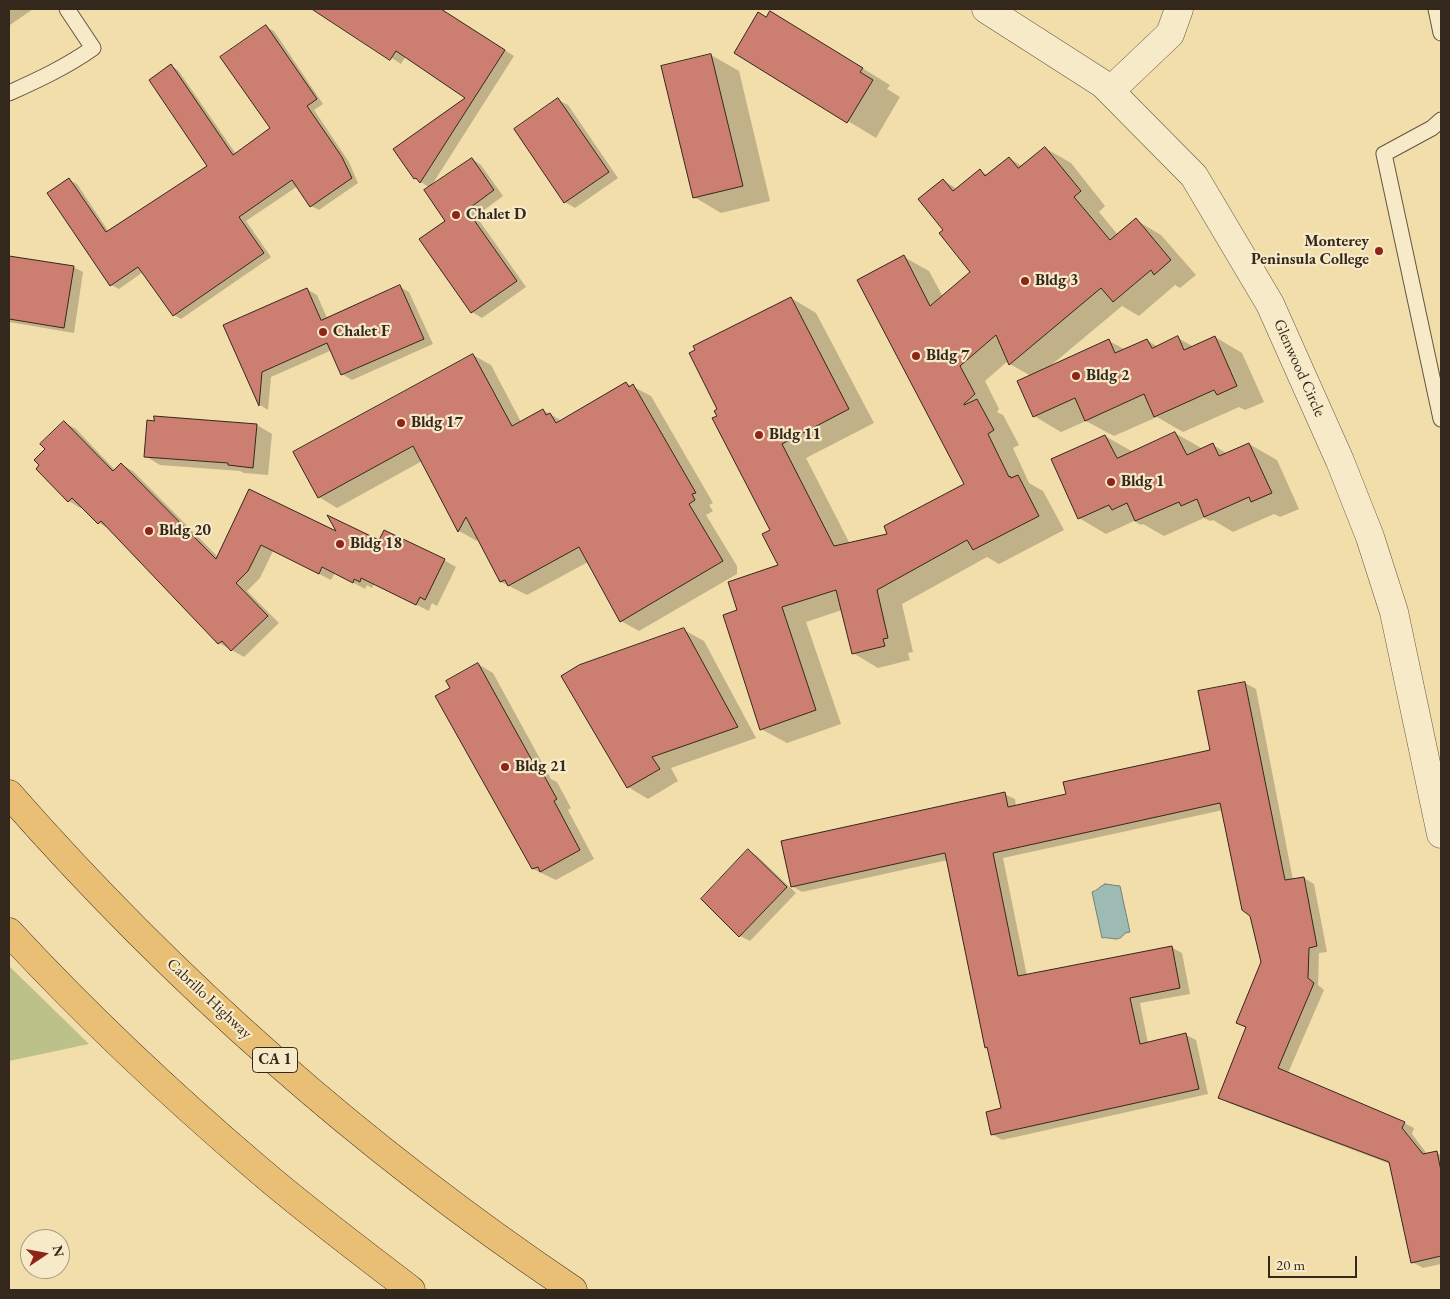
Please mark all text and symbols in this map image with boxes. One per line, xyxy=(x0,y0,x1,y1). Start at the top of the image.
place label: Chalet D xyxy=(466,205,526,225)
marker: Chalet D xyxy=(450,209,462,221)
place label: Monterey Peninsula College xyxy=(1251,232,1369,270)
marker: Monterey Peninsula College xyxy=(1373,245,1385,257)
place label: Bldg 3 xyxy=(1035,271,1078,291)
marker: Bldg 3 xyxy=(1019,275,1031,287)
street label: Glenwood Circle xyxy=(1269,316,1329,420)
place label: Chalet F xyxy=(333,322,390,342)
marker: Chalet F xyxy=(317,326,329,338)
place label: Bldg 7 xyxy=(926,346,969,366)
marker: Bldg 7 xyxy=(910,350,922,362)
place label: Bldg 2 xyxy=(1086,366,1129,386)
marker: Bldg 2 xyxy=(1070,370,1082,382)
place label: Bldg 17 xyxy=(411,413,463,433)
marker: Bldg 17 xyxy=(395,417,407,429)
place label: Bldg 11 xyxy=(769,425,821,445)
marker: Bldg 11 xyxy=(753,429,765,441)
place label: Bldg 1 xyxy=(1121,472,1164,492)
marker: Bldg 1 xyxy=(1105,476,1117,488)
place label: Bldg 20 xyxy=(159,521,211,541)
marker: Bldg 20 xyxy=(143,525,155,537)
place label: Bldg 18 xyxy=(350,534,402,554)
marker: Bldg 18 xyxy=(334,538,346,550)
place label: Bldg 21 xyxy=(515,757,567,777)
marker: Bldg 21 xyxy=(499,761,511,773)
street label: Cabrillo Highway xyxy=(162,955,256,1043)
road number: CA 1 xyxy=(252,1048,298,1072)
north arrow xyxy=(20,1229,70,1279)
text: N xyxy=(49,1244,69,1258)
scale bar xyxy=(1270,1246,1359,1278)
text: 20 m xyxy=(1276,1255,1305,1274)

